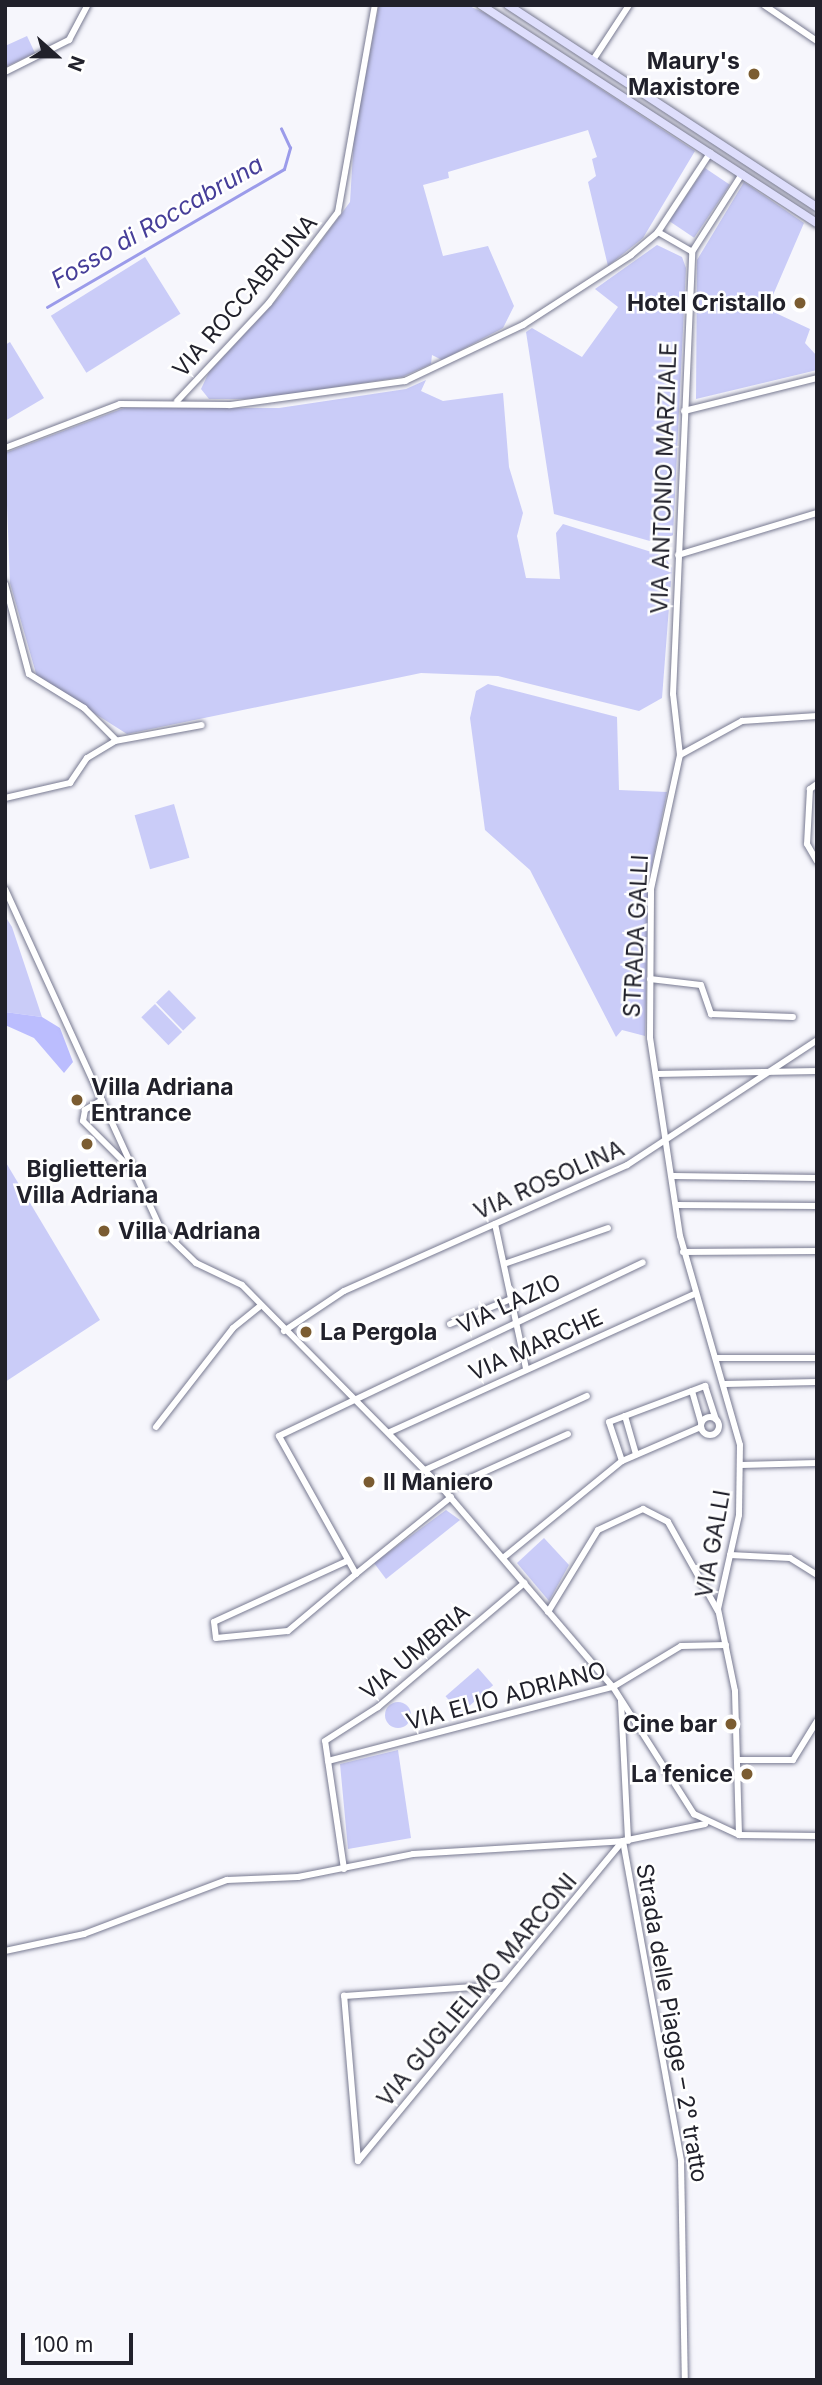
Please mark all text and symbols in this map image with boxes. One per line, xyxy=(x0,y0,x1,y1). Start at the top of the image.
north arrow xyxy=(21,21,91,91)
place label: Maury's Maxistore xyxy=(628,47,740,101)
text: N xyxy=(63,53,89,75)
marker: Maury's Maxistore xyxy=(746,66,762,82)
water label: Fosso di Roccabruna xyxy=(46,150,268,294)
street label: VIA ROCCABRUNA xyxy=(167,209,323,383)
place label: Hotel Cristallo xyxy=(627,289,786,317)
marker: Hotel Cristallo xyxy=(792,295,808,311)
street label: VIA ANTONIO MARZIALE xyxy=(645,342,683,614)
street label: STRADA GALLI xyxy=(618,854,654,1018)
place label: Villa Adriana Entrance xyxy=(91,1073,234,1127)
marker: Villa Adriana Entrance xyxy=(69,1092,85,1108)
street label: VIA ROSOLINA xyxy=(470,1135,628,1225)
marker: Biglietteria Villa Adriana xyxy=(79,1136,95,1152)
place label: Biglietteria Villa Adriana xyxy=(16,1155,158,1209)
place label: Villa Adriana xyxy=(118,1217,261,1245)
marker: Villa Adriana xyxy=(96,1223,112,1239)
street label: VIA LAZIO xyxy=(453,1268,565,1340)
street label: VIA MARCHE xyxy=(465,1303,607,1387)
place label: La Pergola xyxy=(320,1318,437,1346)
marker: La Pergola xyxy=(298,1324,314,1340)
place label: Il Maniero xyxy=(383,1468,493,1496)
marker: Il Maniero xyxy=(361,1474,377,1490)
street label: VIA GALLI xyxy=(690,1488,736,1600)
street label: VIA UMBRIA xyxy=(355,1598,475,1706)
street label: VIA ELIO ADRIANO xyxy=(403,1656,609,1736)
place label: Cine bar xyxy=(623,1710,717,1738)
marker: Cine bar xyxy=(723,1716,739,1732)
place label: La fenice xyxy=(631,1760,733,1788)
marker: La fenice xyxy=(739,1766,755,1782)
street label: Strada delle Piagge – 2º tratto xyxy=(630,1862,714,2184)
street label: VIA GUGLIELMO MARCONI xyxy=(371,1868,583,2112)
scale bar xyxy=(24,2318,136,2362)
text: 100 m xyxy=(34,2332,93,2357)

